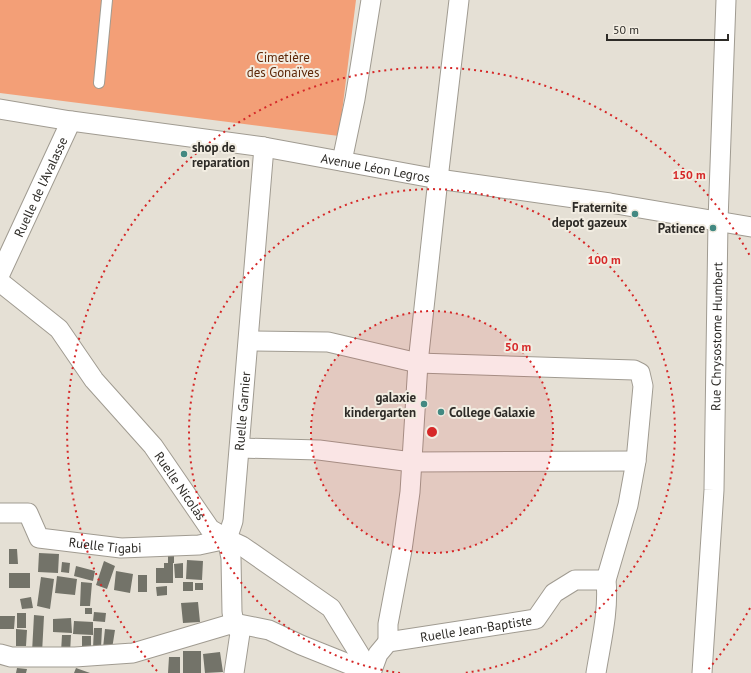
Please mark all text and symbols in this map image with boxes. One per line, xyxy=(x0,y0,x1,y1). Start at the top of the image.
scale bar xyxy=(607,16,728,42)
text: 50 m xyxy=(613,22,639,37)
park label: Cimetière des Gonaïves xyxy=(247,49,319,81)
street label: Ruelle de l'Avalasse xyxy=(10,134,71,240)
place label: shop de reparation xyxy=(192,139,250,171)
marker: shop de reparation xyxy=(179,149,189,159)
street label: Avenue Léon Legros xyxy=(319,150,431,186)
text: 150 m xyxy=(672,167,706,182)
place label: Fraternite depot gazeux xyxy=(552,199,627,231)
marker: Fraternite depot gazeux xyxy=(630,209,640,219)
place label: Patience xyxy=(658,220,705,237)
marker: Patience xyxy=(708,223,718,233)
text: 100 m xyxy=(587,252,621,267)
street label: Rue Chrysostome Humbert xyxy=(707,261,726,411)
text: 50 m xyxy=(505,339,531,354)
street label: Ruelle Garnier xyxy=(231,370,254,451)
place label: galaxie kindergarten xyxy=(344,389,416,421)
marker: galaxie kindergarten xyxy=(419,399,429,409)
place label: College Galaxie xyxy=(449,404,536,421)
marker: College Galaxie xyxy=(436,407,446,417)
centre of rings xyxy=(425,425,439,439)
street label: Ruelle Nicolas xyxy=(150,448,209,524)
street label: Ruelle Tigabi xyxy=(68,534,142,557)
street label: Ruelle Jean-Baptiste xyxy=(419,612,533,646)

